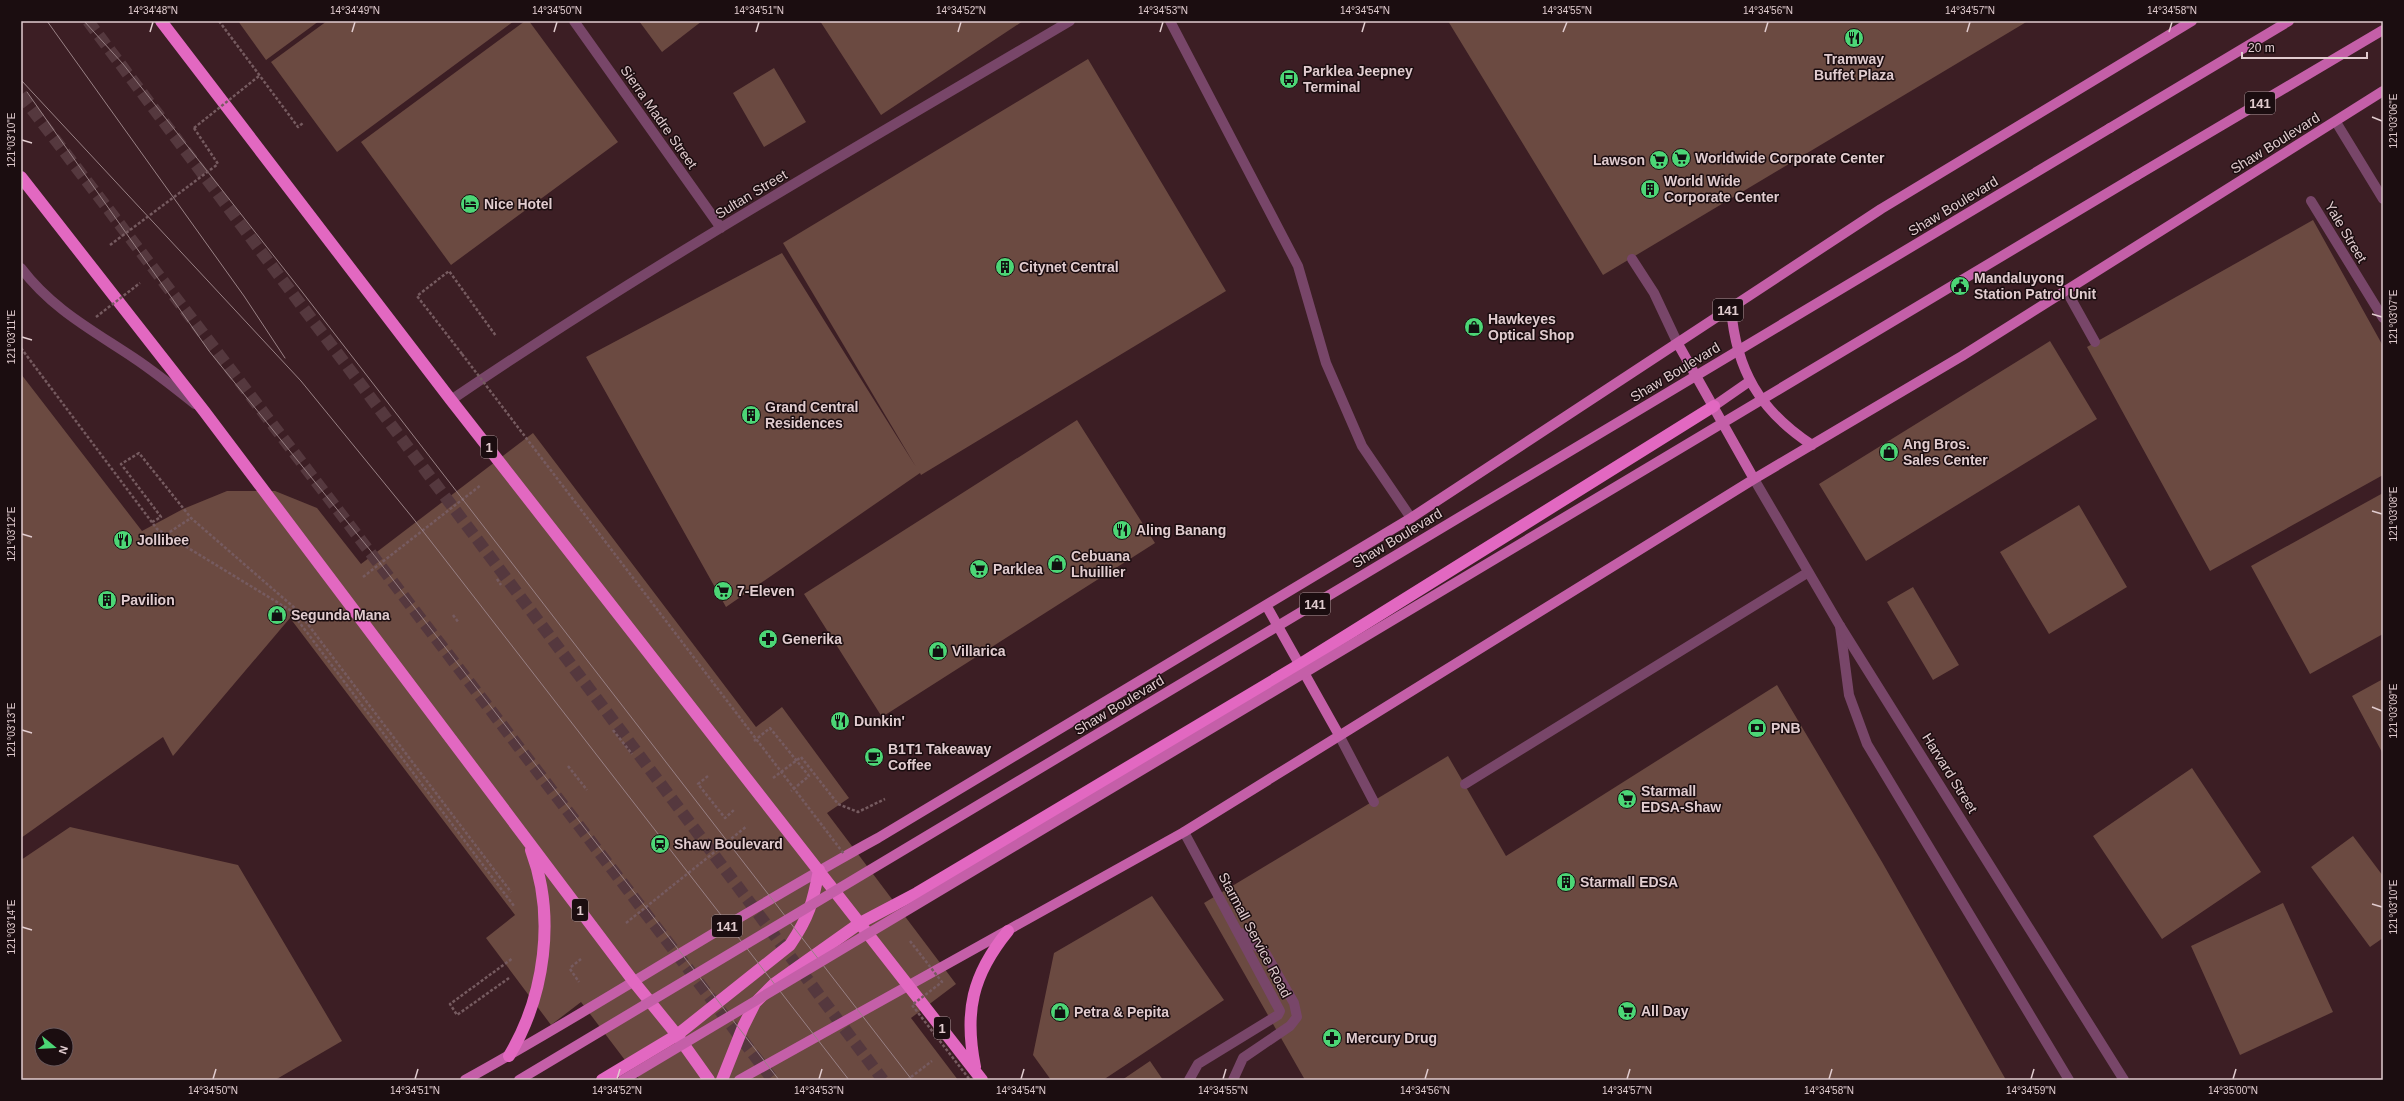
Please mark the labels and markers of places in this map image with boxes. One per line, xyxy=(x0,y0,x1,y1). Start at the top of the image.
restaurant icon: Tramway Buffet Plaza xyxy=(1843,27,1865,49)
place label: Tramway Buffet Plaza xyxy=(1814,51,1894,83)
place label: Parklea Jeepney Terminal xyxy=(1303,63,1413,95)
bus stop icon: Parklea Jeepney Terminal xyxy=(1278,68,1300,90)
supermarket icon: Worldwide Corporate Center xyxy=(1670,147,1692,169)
supermarket icon: Lawson xyxy=(1648,149,1670,171)
place label: Worldwide Corporate Center xyxy=(1695,150,1885,166)
place label: Lawson xyxy=(1593,152,1645,168)
place label: World Wide Corporate Center xyxy=(1664,173,1780,205)
building icon: World Wide Corporate Center xyxy=(1639,178,1661,200)
hotel icon: Nice Hotel xyxy=(459,193,481,215)
place label: Nice Hotel xyxy=(484,196,552,212)
building icon: Citynet Central xyxy=(994,256,1016,278)
place label: Citynet Central xyxy=(1019,259,1119,275)
place label: Mandaluyong Station Patrol Unit xyxy=(1974,270,2096,302)
public building icon: Mandaluyong Station Patrol Unit xyxy=(1949,275,1971,297)
place label: Hawkeyes Optical Shop xyxy=(1488,311,1574,343)
shop icon: Hawkeyes Optical Shop xyxy=(1463,316,1485,338)
place label: Grand Central Residences xyxy=(765,399,858,431)
building icon: Grand Central Residences xyxy=(740,404,762,426)
place label: Ang Bros. Sales Center xyxy=(1903,436,1988,468)
shop icon: Ang Bros. Sales Center xyxy=(1878,441,1900,463)
restaurant icon: Aling Banang xyxy=(1111,519,1133,541)
place label: Aling Banang xyxy=(1136,522,1226,538)
restaurant icon: Jollibee xyxy=(112,529,134,551)
place label: Jollibee xyxy=(137,532,189,548)
place label: Cebuana Lhuillier xyxy=(1071,548,1130,580)
shop icon: Cebuana Lhuillier xyxy=(1046,553,1068,575)
supermarket icon: Parklea xyxy=(968,558,990,580)
place label: Parklea xyxy=(993,561,1043,577)
supermarket icon: 7-Eleven xyxy=(712,580,734,602)
place label: 7-Eleven xyxy=(737,583,795,599)
building icon: Pavilion xyxy=(96,589,118,611)
place label: Pavilion xyxy=(121,592,175,608)
shop icon: Segunda Mana xyxy=(266,604,288,626)
place label: Segunda Mana xyxy=(291,607,390,623)
pharmacy icon: Generika xyxy=(757,628,779,650)
place label: Generika xyxy=(782,631,842,647)
shop icon: Villarica xyxy=(927,640,949,662)
place label: Villarica xyxy=(952,643,1006,659)
restaurant icon: Dunkin' xyxy=(829,710,851,732)
place label: Dunkin' xyxy=(854,713,905,729)
bank icon: PNB xyxy=(1746,717,1768,739)
place label: PNB xyxy=(1771,720,1801,736)
place label: B1T1 Takeaway Coffee xyxy=(888,741,991,773)
cafe icon: B1T1 Takeaway Coffee xyxy=(863,746,885,768)
place label: Starmall EDSA-Shaw xyxy=(1641,783,1721,815)
supermarket icon: Starmall EDSA-Shaw xyxy=(1616,788,1638,810)
station icon: Shaw Boulevard xyxy=(649,833,671,855)
place label: Shaw Boulevard xyxy=(674,836,783,852)
building icon: Starmall EDSA xyxy=(1555,871,1577,893)
place label: Starmall EDSA xyxy=(1580,874,1678,890)
supermarket icon: All Day xyxy=(1616,1000,1638,1022)
shop icon: Petra & Pepita xyxy=(1049,1001,1071,1023)
place label: All Day xyxy=(1641,1003,1689,1019)
place label: Petra & Pepita xyxy=(1074,1004,1169,1020)
pharmacy icon: Mercury Drug xyxy=(1321,1027,1343,1049)
place label: Mercury Drug xyxy=(1346,1030,1437,1046)

